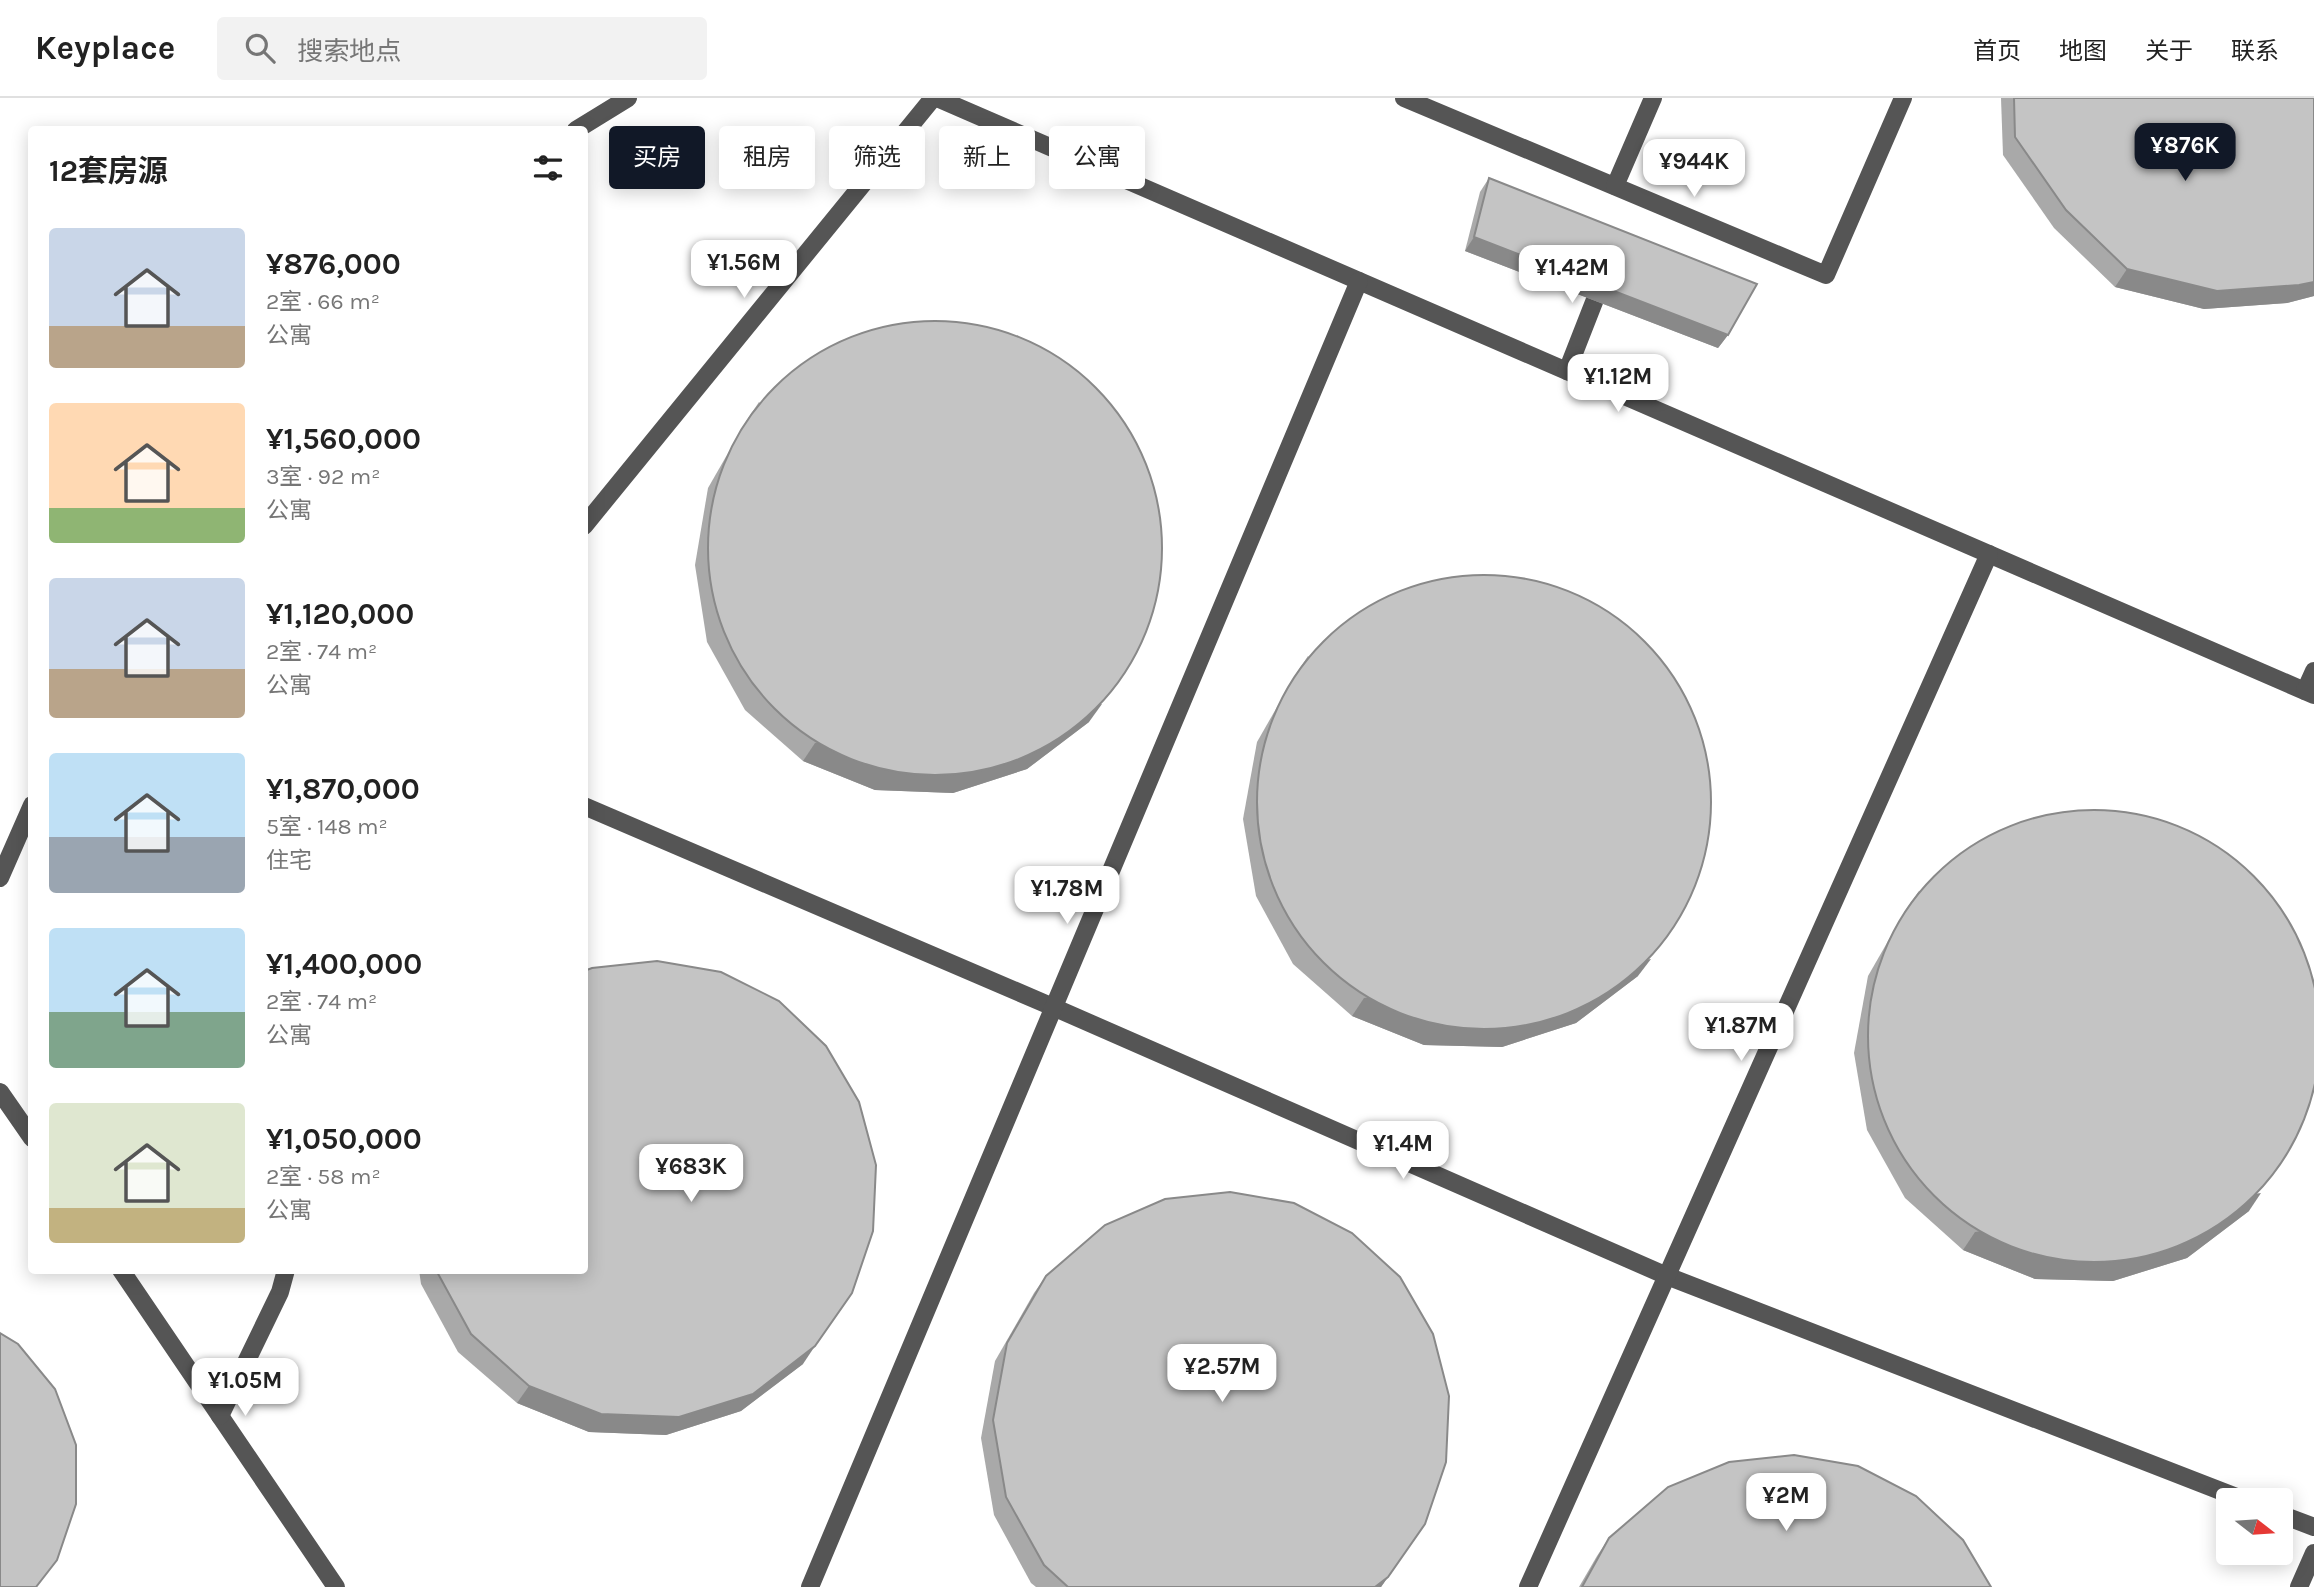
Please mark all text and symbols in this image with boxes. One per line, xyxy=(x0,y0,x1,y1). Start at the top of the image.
search box xyxy=(217,17,707,80)
text: Keyplace xyxy=(35,29,175,67)
icon: search xyxy=(241,29,279,67)
text: 搜索地点 xyxy=(297,36,401,67)
text: 首页 xyxy=(1973,37,2021,65)
text: 地图 xyxy=(2059,37,2107,65)
text: 关于 xyxy=(2145,37,2193,65)
text: 联系 xyxy=(2231,37,2279,65)
pin: ¥876K xyxy=(2136,123,2234,183)
chip: 买房 xyxy=(609,126,705,189)
chip: 租房 xyxy=(719,126,815,189)
chip: 筛选 xyxy=(829,126,925,189)
chip: 新上 xyxy=(939,126,1035,189)
chip: 公寓 xyxy=(1049,126,1145,189)
text: ¥876K xyxy=(2151,132,2219,159)
pin: ¥944K xyxy=(1645,140,1743,199)
text: ¥944K xyxy=(1659,148,1729,175)
icon: filters xyxy=(529,149,567,187)
text: 12套房源 xyxy=(49,153,168,189)
pin: ¥1.56M xyxy=(687,240,801,300)
text: ¥876,000 xyxy=(266,246,401,282)
pin: ¥1.42M xyxy=(1515,246,1629,305)
text: ¥1.56M xyxy=(707,249,781,276)
text: ¥1.42M xyxy=(1535,254,1609,281)
icon: home xyxy=(105,256,189,340)
text: 2室 · 66 m² xyxy=(266,288,380,315)
text: 公寓 xyxy=(266,322,312,349)
pin: ¥1.12M xyxy=(1561,354,1675,414)
text: ¥1.12M xyxy=(1584,363,1652,390)
text: ¥1,560,000 xyxy=(266,421,421,457)
icon: home xyxy=(105,431,189,515)
text: 3室 · 92 m² xyxy=(266,463,380,490)
text: 公寓 xyxy=(266,497,312,524)
text: ¥1,120,000 xyxy=(266,596,414,632)
icon: home xyxy=(105,606,189,690)
text: 2室 · 74 m² xyxy=(266,638,377,665)
text: 公寓 xyxy=(266,672,312,699)
text: ¥1,870,000 xyxy=(266,771,420,807)
icon: home xyxy=(105,781,189,865)
text: 5室 · 148 m² xyxy=(266,813,388,840)
text: 住宅 xyxy=(266,847,312,874)
pin: ¥1.78M xyxy=(1010,866,1124,926)
text: ¥1.78M xyxy=(1030,875,1104,902)
text: ¥1,400,000 xyxy=(266,946,422,982)
icon: home xyxy=(105,956,189,1040)
text: 2室 · 74 m² xyxy=(266,988,377,1015)
pin: ¥1.87M xyxy=(1684,1004,1798,1063)
text: ¥1.87M xyxy=(1704,1012,1778,1039)
text: 公寓 xyxy=(266,1022,312,1049)
text: ¥1,050,000 xyxy=(266,1121,422,1157)
pin: ¥1.4M xyxy=(1354,1122,1452,1181)
text: ¥1.4M xyxy=(1373,1130,1433,1157)
icon: home xyxy=(105,1131,189,1215)
pin: ¥683K xyxy=(642,1144,740,1204)
text: ¥683K xyxy=(655,1153,727,1180)
text: 2室 · 58 m² xyxy=(266,1163,381,1190)
text: 公寓 xyxy=(266,1197,312,1224)
pin: ¥2.57M xyxy=(1165,1344,1279,1404)
text: ¥2.57M xyxy=(1183,1353,1261,1380)
pin: ¥1.05M xyxy=(188,1358,302,1418)
text: ¥1.05M xyxy=(208,1367,282,1394)
pin: ¥2M xyxy=(1752,1474,1820,1533)
text: ¥2M xyxy=(1762,1482,1810,1509)
north arrow xyxy=(2216,1488,2292,1564)
map controls xyxy=(2216,1488,2293,1565)

